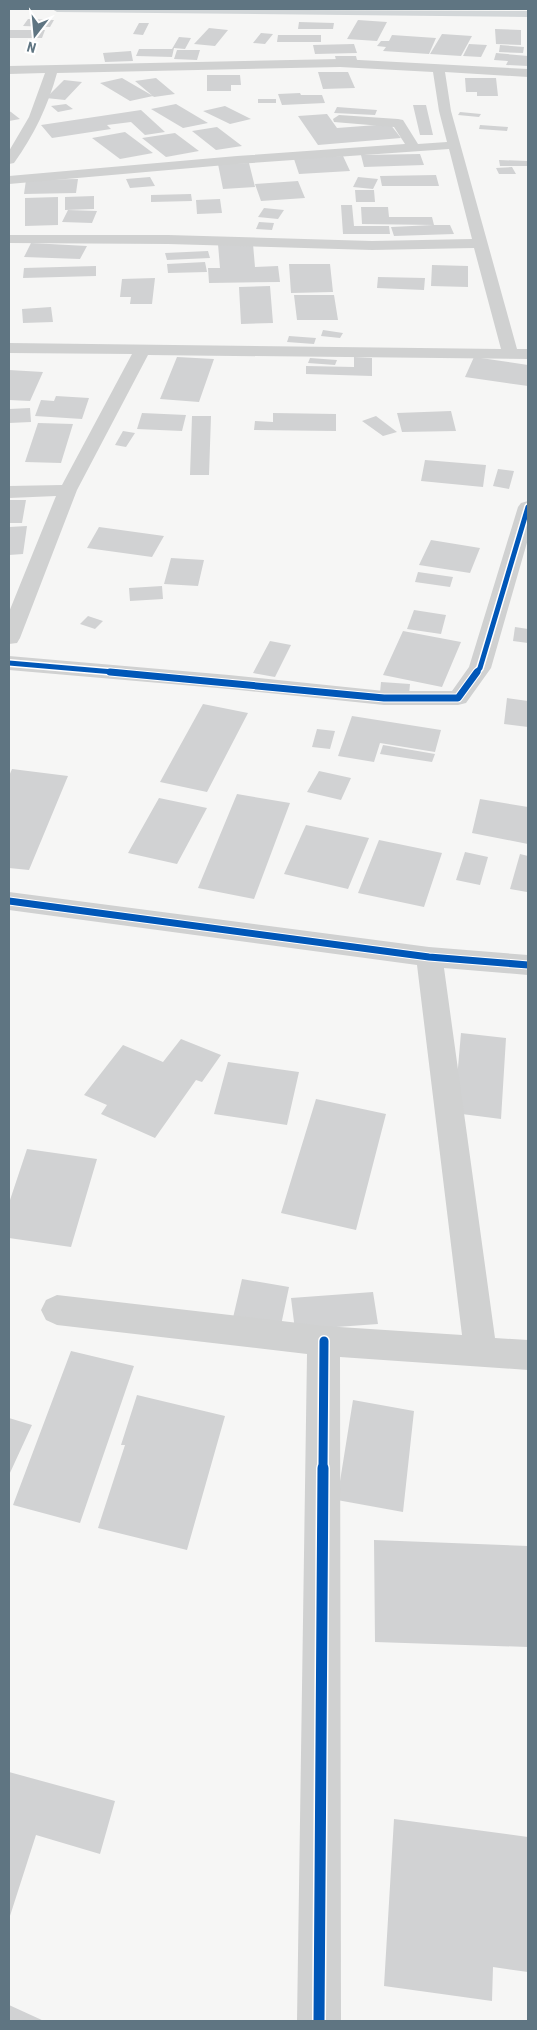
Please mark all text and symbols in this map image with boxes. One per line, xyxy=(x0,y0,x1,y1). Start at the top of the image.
north arrow xyxy=(10,10,60,60)
text: N xyxy=(25,39,38,56)

